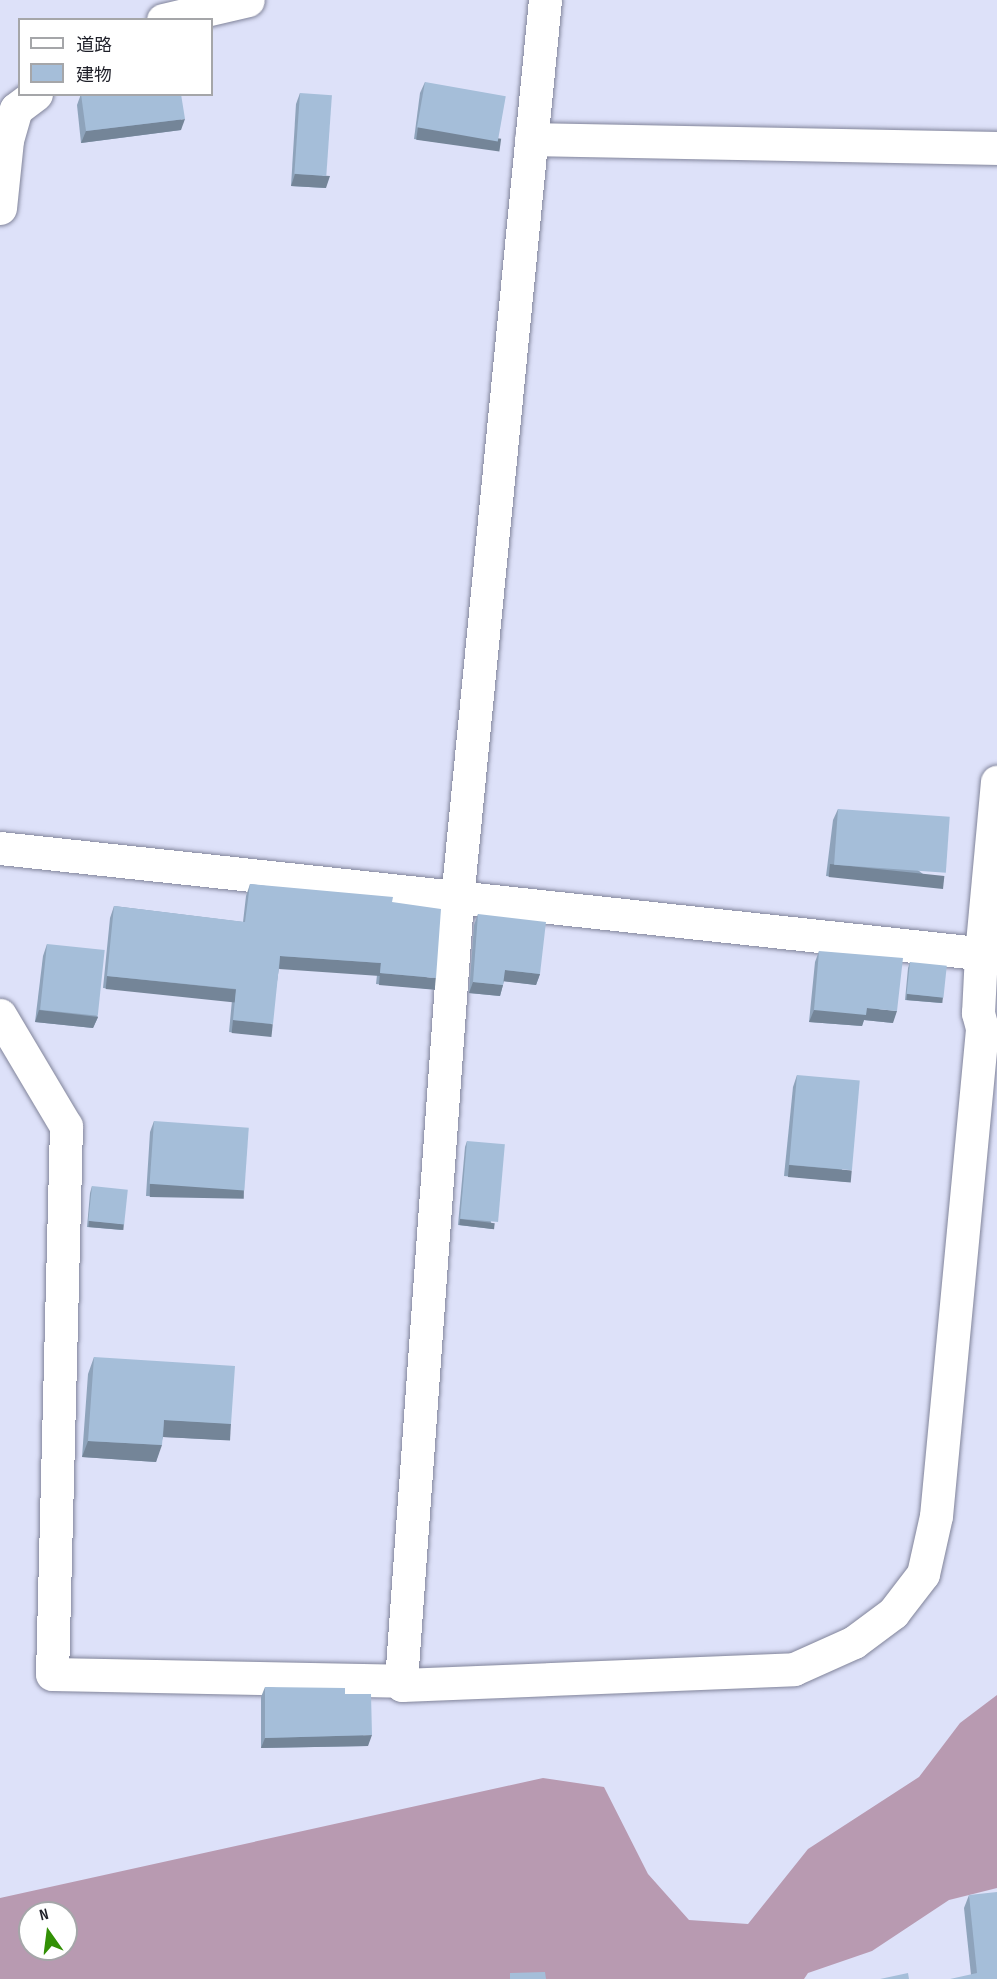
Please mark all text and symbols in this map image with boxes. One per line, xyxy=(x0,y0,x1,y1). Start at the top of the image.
legend xyxy=(18,18,213,96)
text: 道路 xyxy=(76,35,112,56)
text: 建物 xyxy=(76,65,112,86)
north arrow xyxy=(18,1901,78,1961)
text: N xyxy=(38,1905,50,1925)

